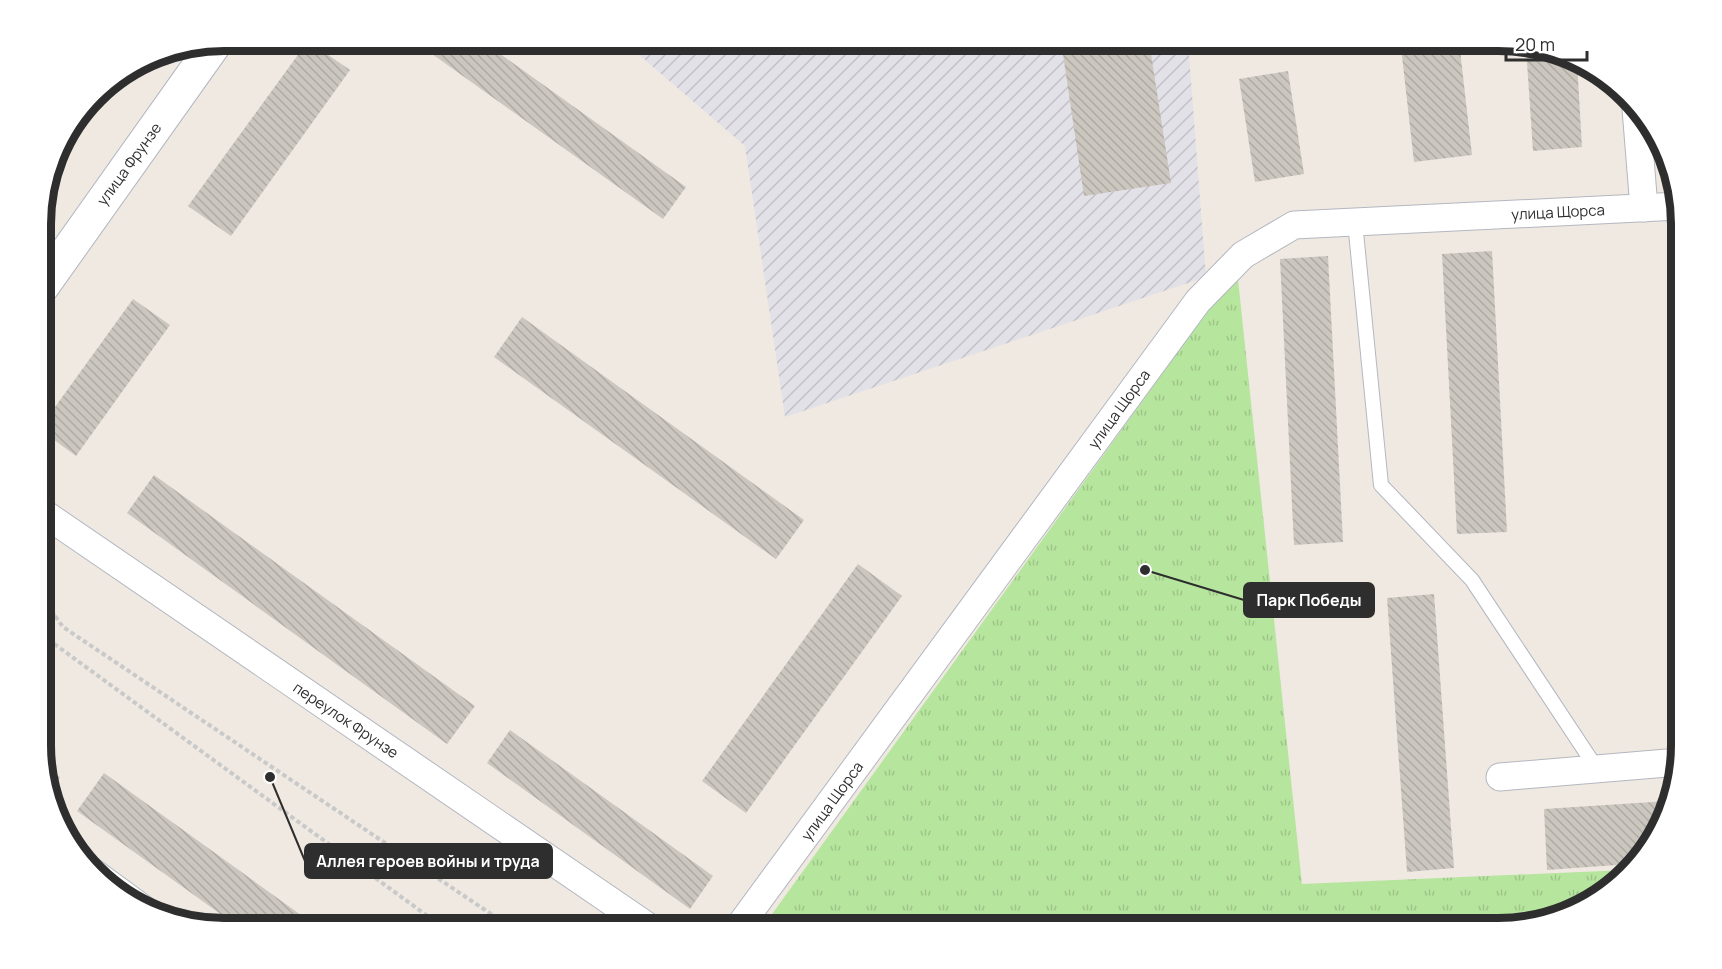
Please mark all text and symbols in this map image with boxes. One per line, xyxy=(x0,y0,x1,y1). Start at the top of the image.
scale bar xyxy=(1506,24,1587,62)
text: 20 m xyxy=(1515,32,1555,56)
street label: улица Фрунзе xyxy=(92,118,166,210)
street label: улица Щорса xyxy=(1511,199,1605,225)
street label: улица Щорса xyxy=(1083,365,1155,453)
callout: Парк Победы xyxy=(1244,583,1374,617)
text: Парк Победы xyxy=(1256,589,1362,611)
street label: переулок Фрунзе xyxy=(289,677,403,763)
street label: улица Щорса xyxy=(796,757,868,845)
callout: Аллея героев войны и труда xyxy=(305,844,552,878)
text: Аллея героев войны и труда xyxy=(316,850,540,872)

